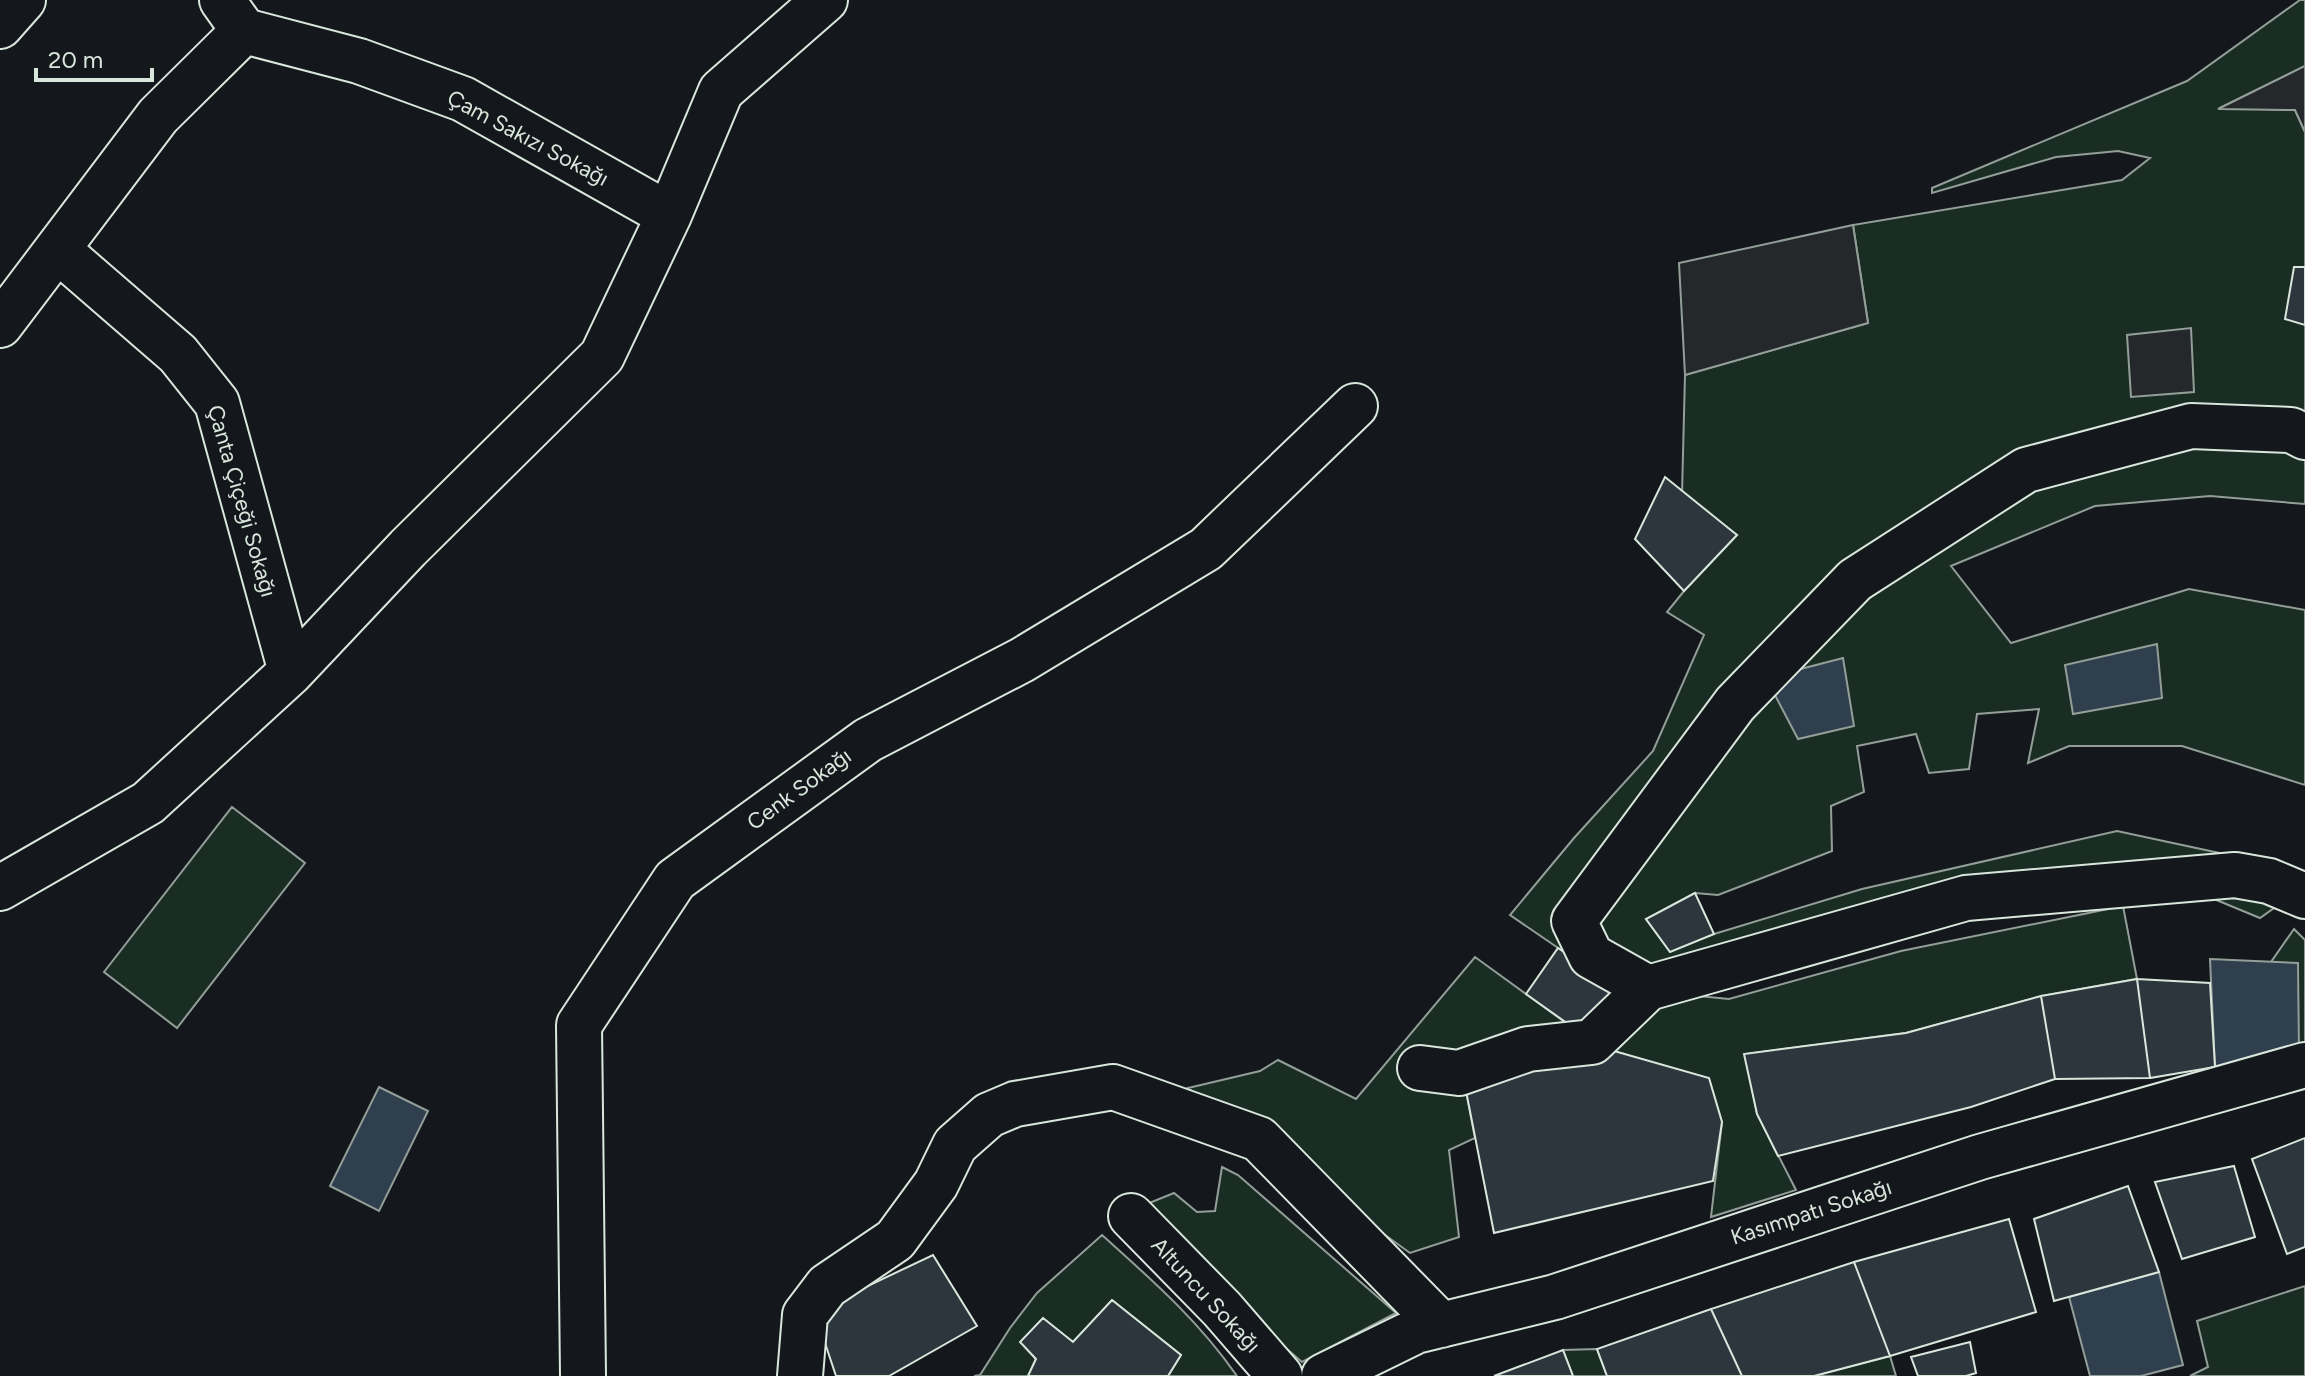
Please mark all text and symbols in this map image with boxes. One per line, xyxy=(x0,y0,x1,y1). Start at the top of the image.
scale bar xyxy=(36,32,152,82)
text: 20 m xyxy=(48,45,103,74)
street label: Çam Sakızı Sokağı xyxy=(443,84,613,192)
street label: Çanta Çiçeği Sokağı xyxy=(202,402,282,600)
street label: Cenk Sokağı xyxy=(742,742,856,836)
street label: Kasımpatı Sokağı xyxy=(1727,1173,1895,1251)
street label: Altuncu Sokağı xyxy=(1146,1232,1266,1358)

